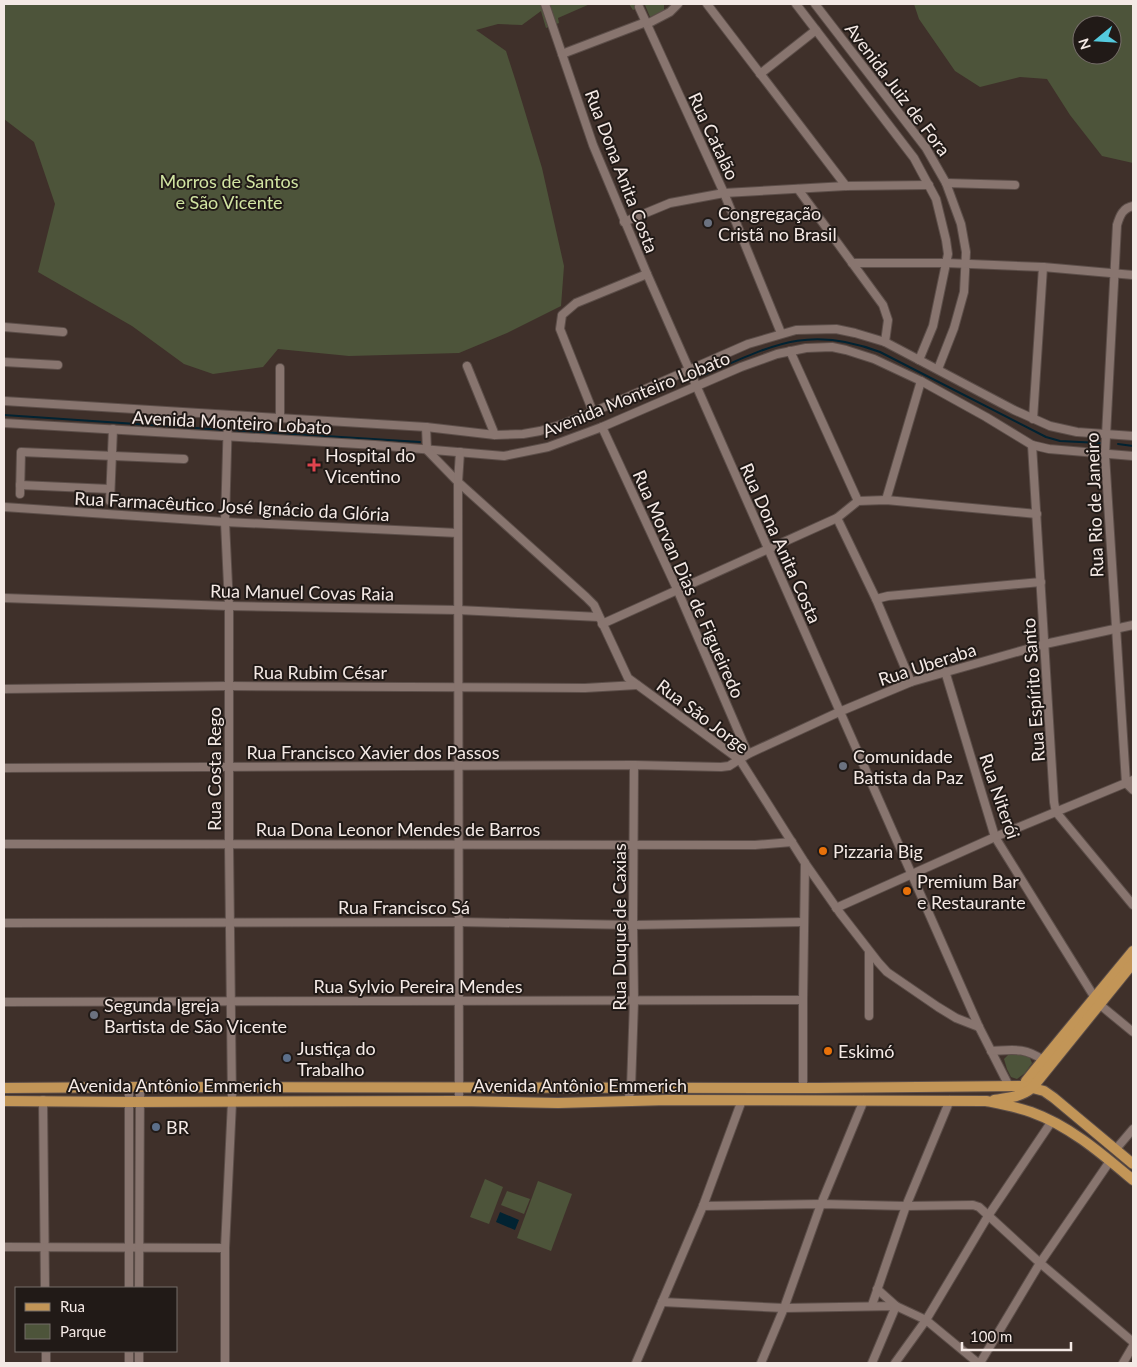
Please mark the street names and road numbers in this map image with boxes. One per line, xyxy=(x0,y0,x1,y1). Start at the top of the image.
street label: Avenida Juiz de Fora xyxy=(841,18,955,160)
street label: Rua Dona Anita Costa xyxy=(581,86,663,256)
street label: Rua Catalão xyxy=(684,89,744,183)
street label: Avenida Monteiro Lobato xyxy=(539,346,733,442)
street label: Avenida Monteiro Lobato xyxy=(132,406,332,438)
street label: Rua Rio de Janeiro xyxy=(1080,432,1108,578)
street label: Rua Dona Anita Costa xyxy=(736,459,826,627)
street label: Rua Morvan Dias de Figueiredo xyxy=(629,467,749,701)
street label: Rua Farmacêutico José Ignácio da Glória xyxy=(74,487,390,525)
street label: Rua Manuel Covas Raia xyxy=(210,579,394,605)
street label: Rua Espírito Santo xyxy=(1017,617,1049,763)
street label: Rua Uberaba xyxy=(875,638,979,690)
street label: Rua Rubim César xyxy=(253,661,387,683)
street label: Rua São Jorge xyxy=(652,674,754,758)
street label: Rua Costa Rego xyxy=(203,707,225,831)
street label: Rua Francisco Xavier dos Passos xyxy=(246,741,500,763)
street label: Rua Niterói xyxy=(975,750,1025,842)
street label: Rua Dona Leonor Mendes de Barros xyxy=(256,818,540,840)
street label: Rua Duque de Caxias xyxy=(608,843,630,1011)
street label: Rua Francisco Sá xyxy=(338,896,470,918)
street label: Rua Sylvio Pereira Mendes xyxy=(314,975,523,997)
street label: Avenida Antônio Emmerich xyxy=(68,1074,282,1096)
street label: Avenida Antônio Emmerich xyxy=(473,1074,687,1096)

